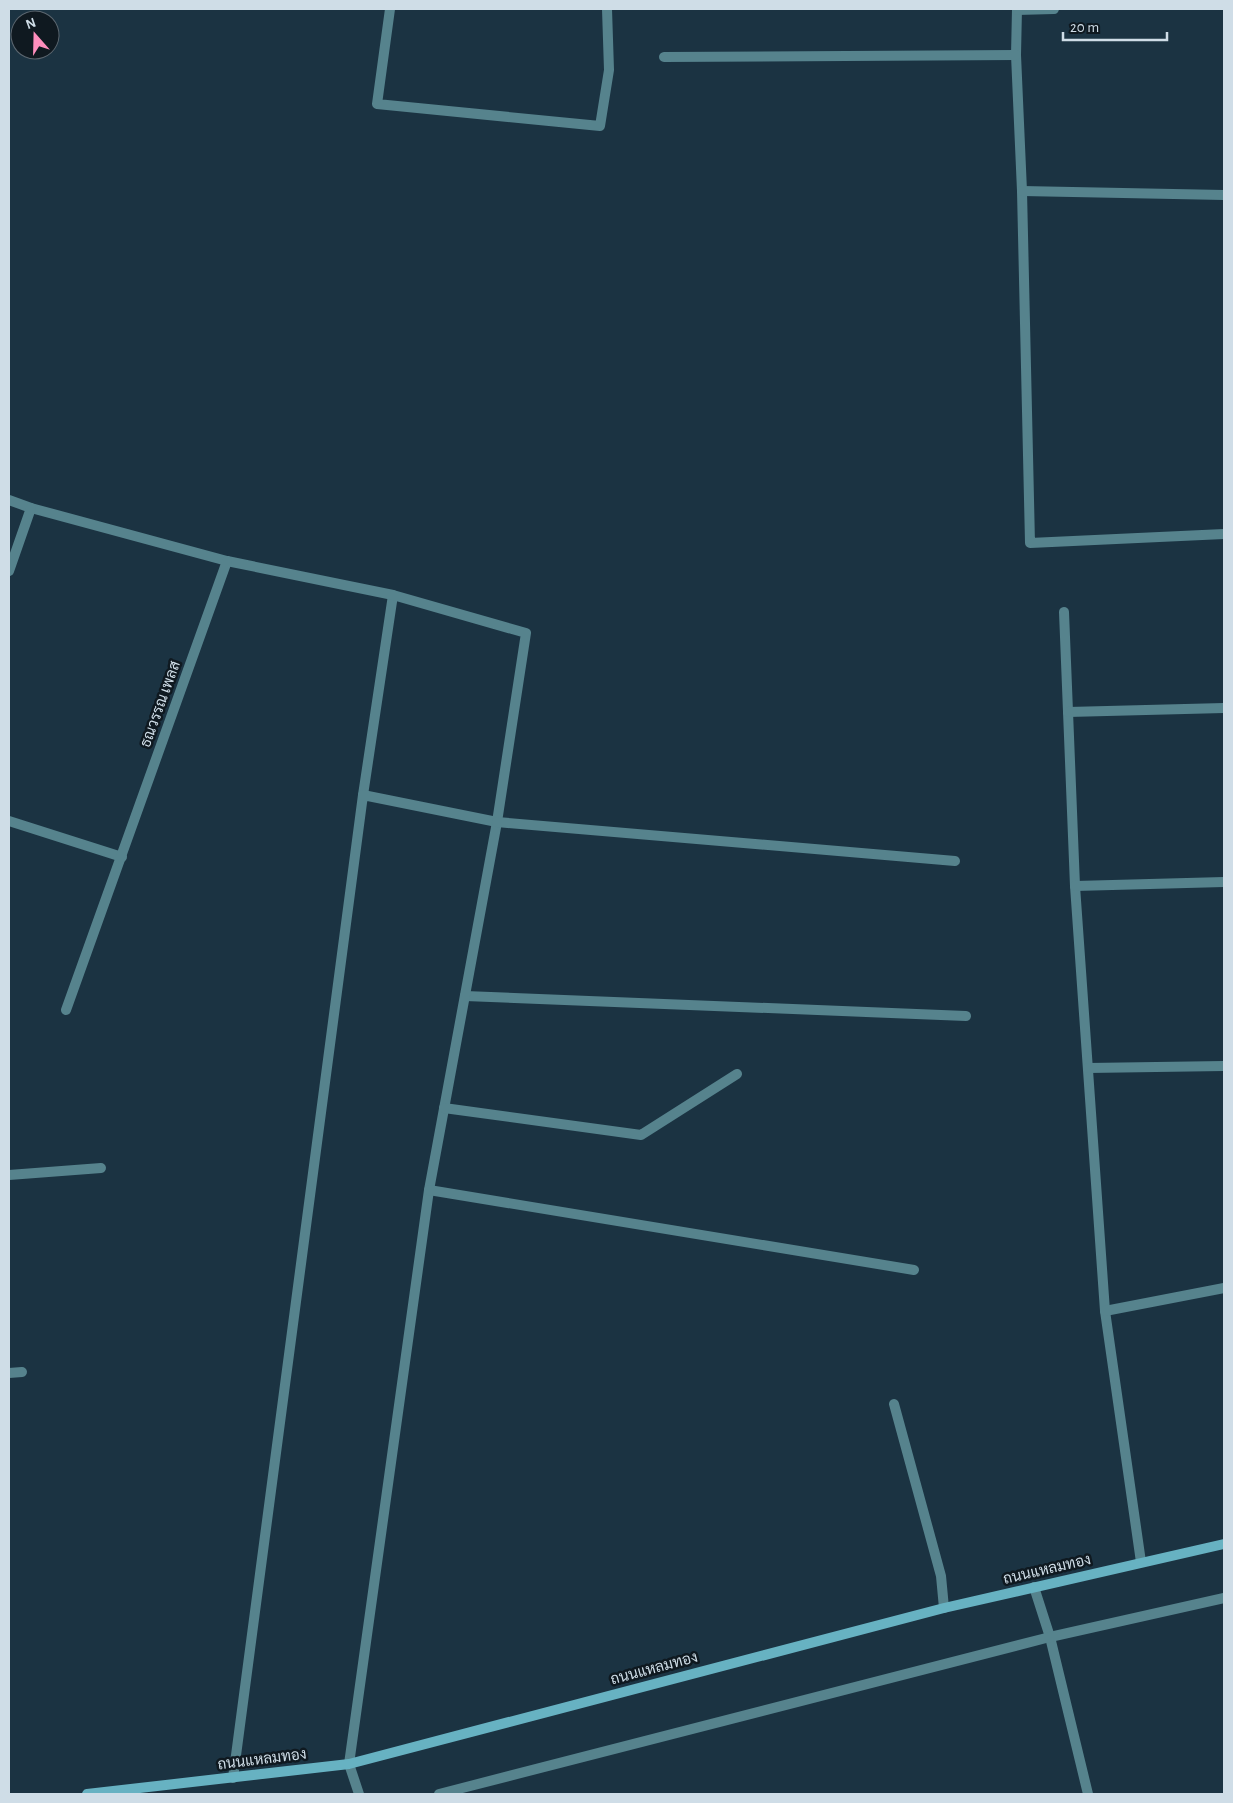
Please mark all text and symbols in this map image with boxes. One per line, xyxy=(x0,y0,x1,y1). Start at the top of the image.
north arrow xyxy=(10,10,60,60)
scale bar xyxy=(1063,10,1167,42)
text: N xyxy=(24,15,38,32)
text: 20 m xyxy=(1070,20,1099,35)
street label: ธณวรรณ เพลส xyxy=(138,659,183,749)
street label: ถนนแหลมทอง xyxy=(1002,1552,1092,1587)
street label: ถนนแหลมทอง xyxy=(609,1650,699,1687)
street label: ถนนแหลมทอง xyxy=(217,1747,307,1772)

